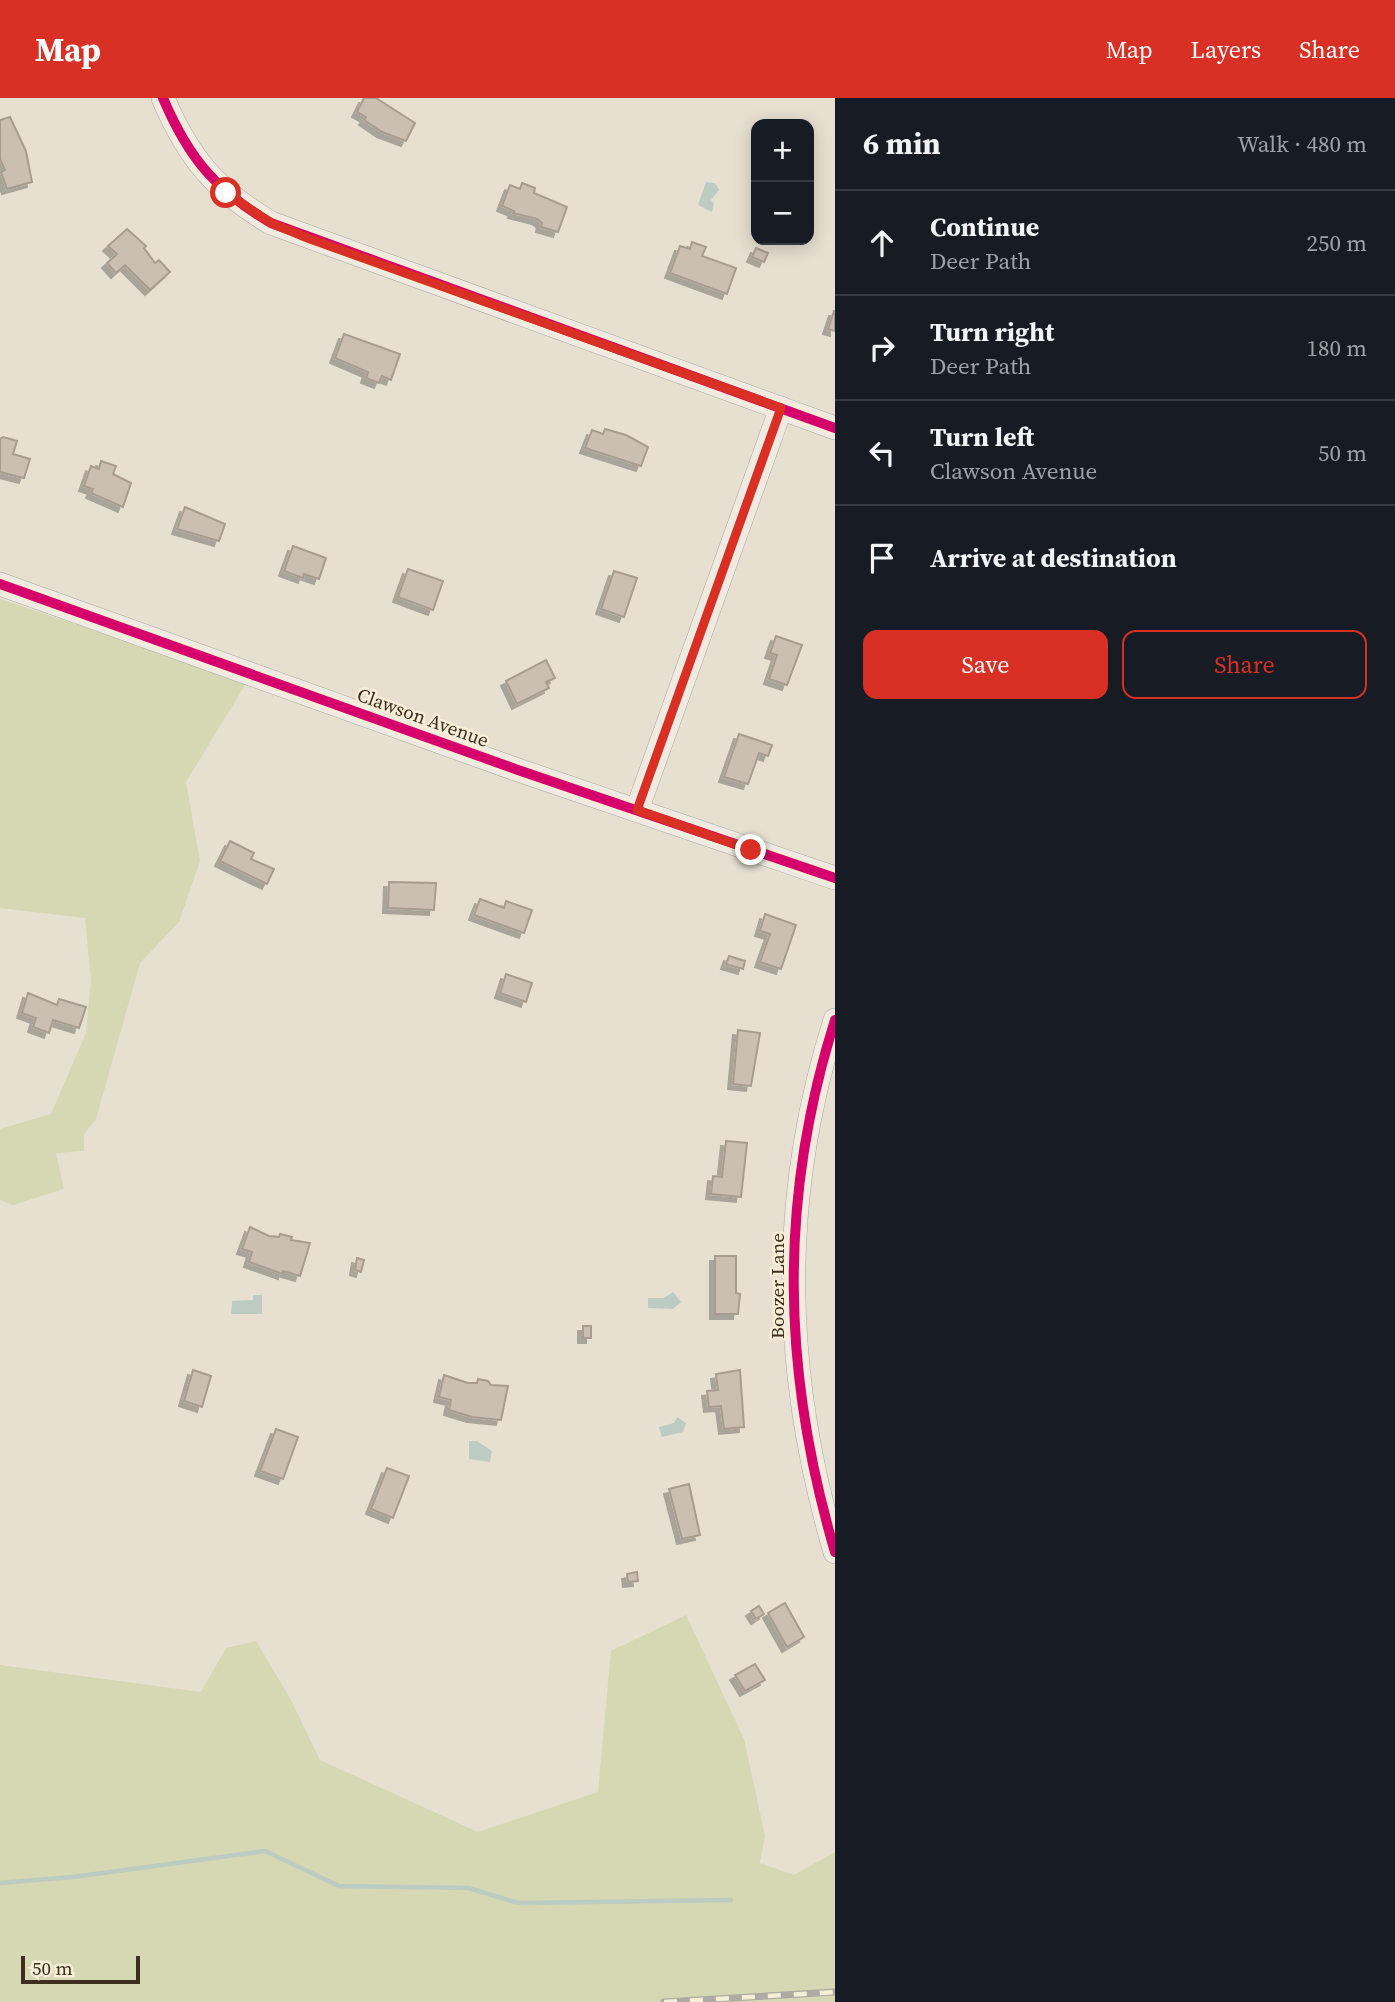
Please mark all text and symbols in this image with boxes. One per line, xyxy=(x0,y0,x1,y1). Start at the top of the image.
text: Map xyxy=(35,27,101,72)
text: Map xyxy=(1106,33,1153,66)
text: Layers xyxy=(1191,33,1261,66)
text: Share xyxy=(1299,33,1360,66)
map controls xyxy=(751,119,814,245)
button: + xyxy=(751,119,814,182)
text: 6 min xyxy=(863,123,941,164)
text: Walk · 480 m xyxy=(1237,128,1367,160)
route start xyxy=(210,177,241,208)
button: − xyxy=(751,182,814,245)
text: Continue xyxy=(930,209,1039,245)
icon: ahead xyxy=(863,224,901,262)
text: 250 m xyxy=(1306,227,1367,259)
text: Deer Path xyxy=(930,245,1031,277)
text: Turn right xyxy=(930,314,1054,350)
icon: right xyxy=(863,329,901,367)
text: 180 m xyxy=(1306,332,1367,364)
text: Deer Path xyxy=(930,350,1031,382)
text: Turn left xyxy=(930,419,1034,455)
icon: left xyxy=(863,434,901,472)
text: 50 m xyxy=(1318,437,1367,469)
text: Clawson Avenue xyxy=(930,455,1097,487)
icon: arrive xyxy=(863,539,901,577)
text: Arrive at destination xyxy=(930,540,1177,576)
button: Save xyxy=(863,630,1108,699)
button: Share xyxy=(1122,630,1367,699)
street label: Clawson Avenue xyxy=(354,681,492,753)
route end xyxy=(735,834,766,865)
street label: Boozer Lane xyxy=(764,1233,790,1339)
scale bar xyxy=(21,1953,140,1985)
text: 50 m xyxy=(32,1955,73,1981)

